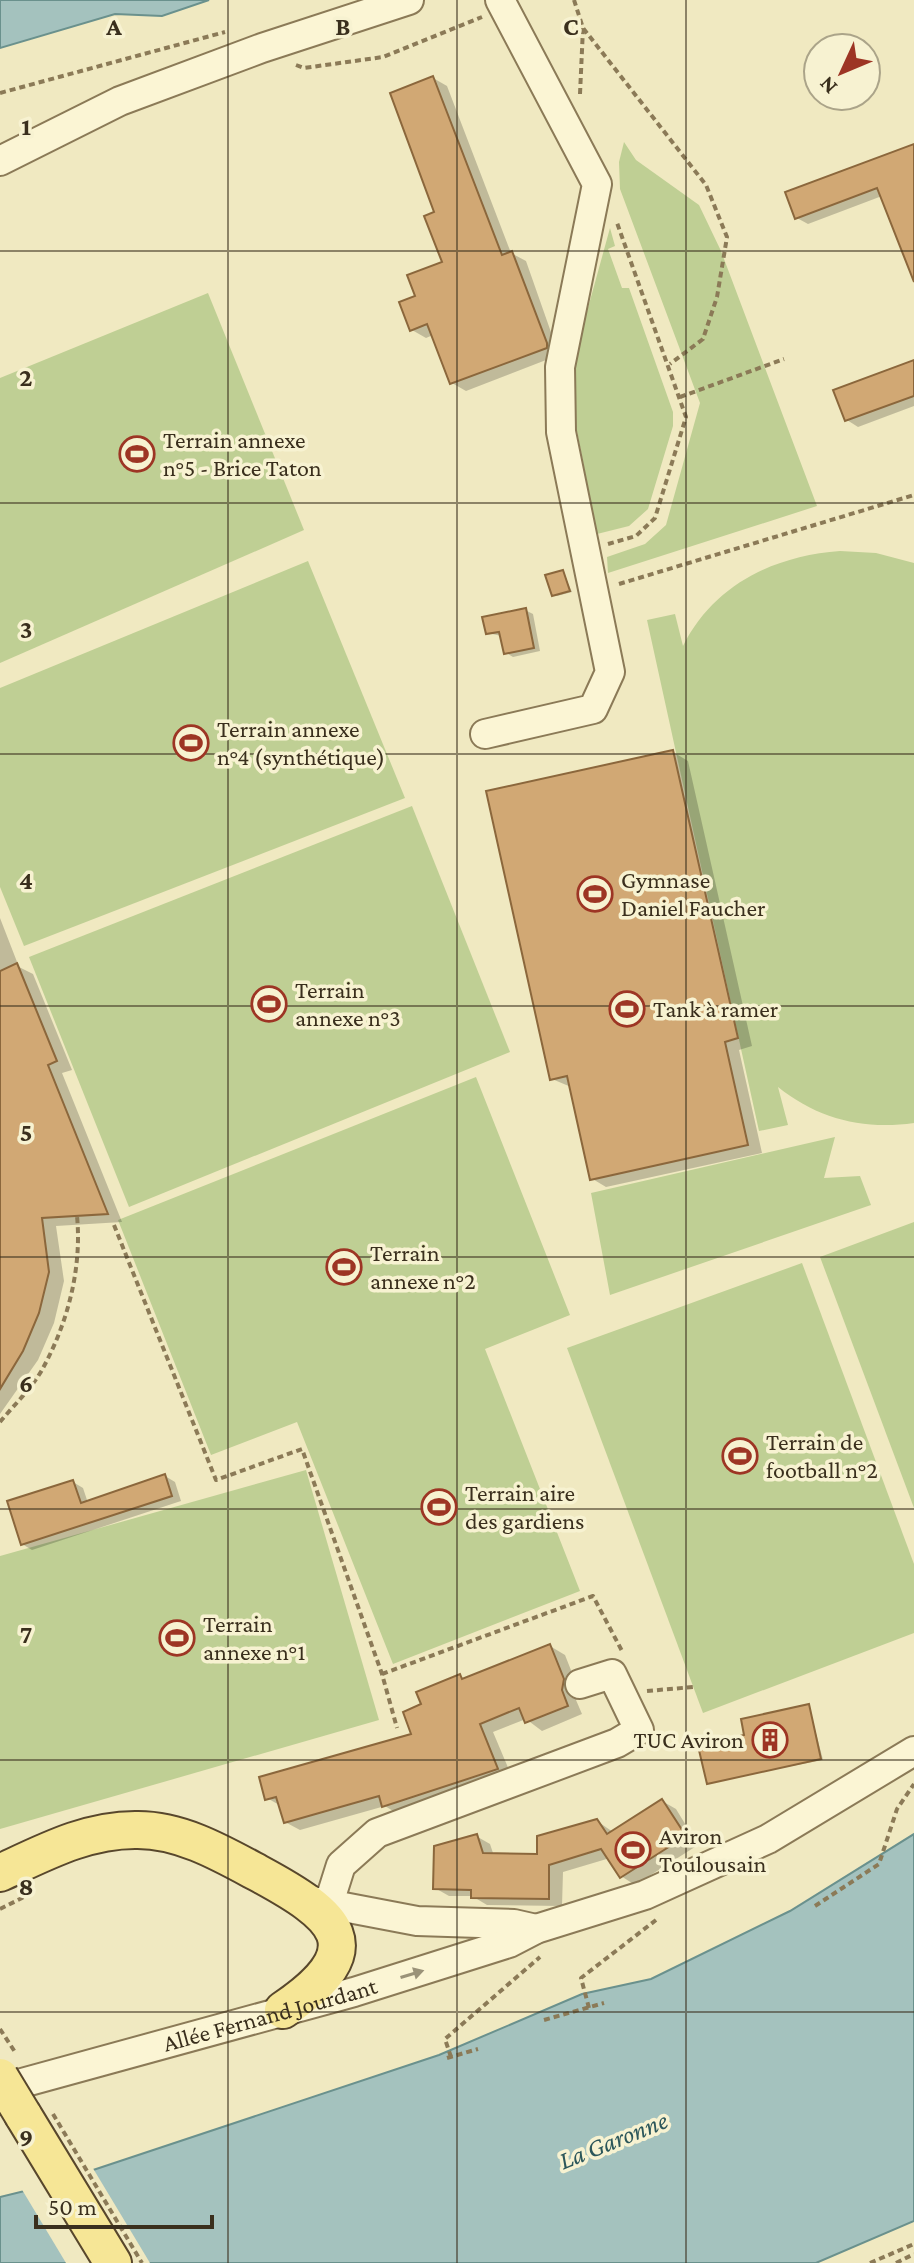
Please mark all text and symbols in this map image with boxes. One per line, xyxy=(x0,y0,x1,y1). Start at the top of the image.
text: A xyxy=(105,12,122,41)
text: B xyxy=(335,12,351,41)
text: C xyxy=(563,12,579,41)
north arrow xyxy=(802,32,882,112)
text: N xyxy=(814,71,842,100)
text: 1 xyxy=(21,112,31,141)
text: 2 xyxy=(19,363,33,392)
place label: Terrain annexe n°5 - Brice Taton xyxy=(163,426,322,481)
sports icon: Terrain annexe n°5 - Brice Taton xyxy=(118,435,156,473)
text: 3 xyxy=(20,615,32,644)
place label: Terrain annexe n°4 (synthétique) xyxy=(217,715,385,771)
sports icon: Terrain annexe n°4 (synthétique) xyxy=(172,724,210,762)
text: 4 xyxy=(19,866,33,895)
place label: Gymnase Daniel Faucher xyxy=(621,866,766,921)
sports icon: Gymnase Daniel Faucher xyxy=(576,875,614,913)
place label: Terrain annexe n°3 xyxy=(295,976,401,1031)
sports icon: Terrain annexe n°3 xyxy=(250,985,288,1023)
sports icon: Tank à ramer xyxy=(608,990,646,1028)
place label: Tank à ramer xyxy=(653,995,779,1022)
text: 5 xyxy=(20,1118,32,1147)
place label: Terrain annexe n°2 xyxy=(370,1239,476,1294)
sports icon: Terrain annexe n°2 xyxy=(325,1248,363,1286)
text: 6 xyxy=(19,1369,33,1398)
place label: Terrain de football n°2 xyxy=(766,1428,878,1483)
sports icon: Terrain de football n°2 xyxy=(721,1437,759,1475)
place label: Terrain aire des gardiens xyxy=(465,1479,584,1534)
sports icon: Terrain aire des gardiens xyxy=(420,1488,458,1526)
place label: Terrain annexe n°1 xyxy=(203,1610,306,1665)
sports icon: Terrain annexe n°1 xyxy=(158,1619,196,1657)
text: 7 xyxy=(20,1620,32,1649)
building icon: TUC Aviron xyxy=(751,1721,789,1759)
place label: TUC Aviron xyxy=(633,1726,744,1753)
place label: Aviron Toulousain xyxy=(659,1822,767,1877)
sports icon: Aviron Toulousain xyxy=(614,1831,652,1869)
text: 8 xyxy=(18,1872,34,1901)
one-way arrow xyxy=(400,1967,424,1980)
street label: Allée Fernand Jourdant xyxy=(160,1971,381,2057)
water label: La Garonne xyxy=(555,2105,672,2175)
text: 9 xyxy=(19,2123,33,2152)
scale bar xyxy=(36,2179,212,2229)
text: 50 m xyxy=(48,2193,97,2220)

